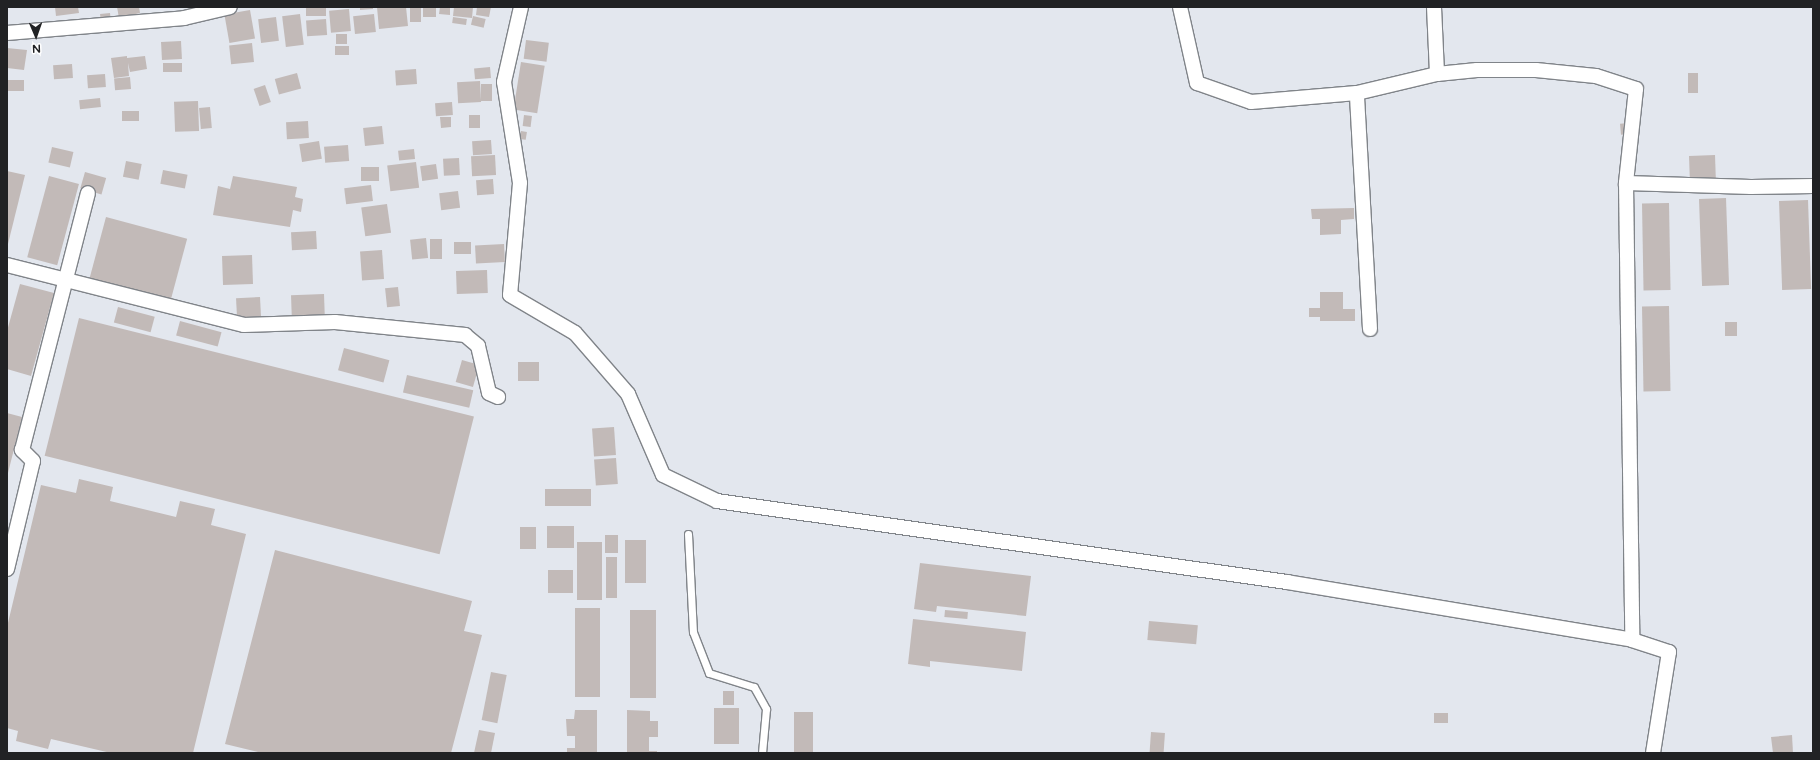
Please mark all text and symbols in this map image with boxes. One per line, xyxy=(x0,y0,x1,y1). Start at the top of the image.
north arrow xyxy=(16,16,56,56)
text: N xyxy=(32,42,41,55)

